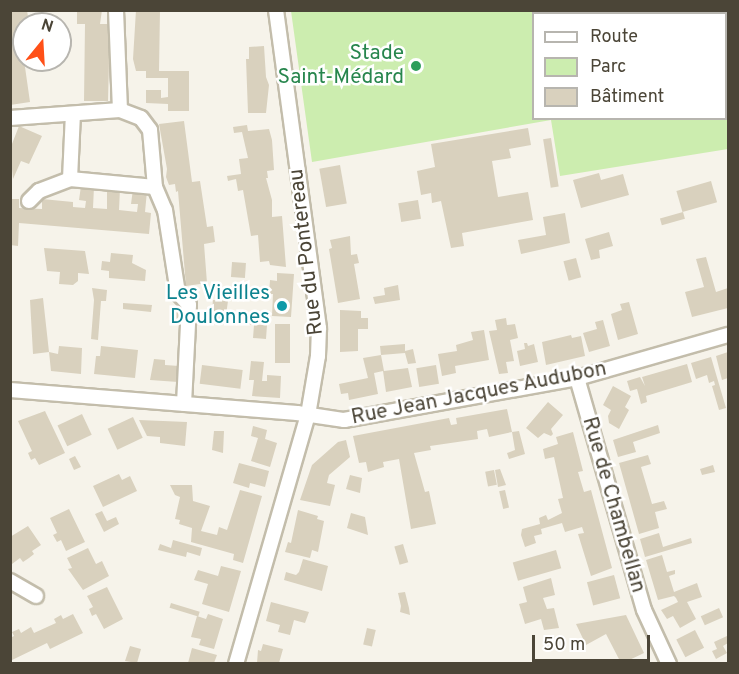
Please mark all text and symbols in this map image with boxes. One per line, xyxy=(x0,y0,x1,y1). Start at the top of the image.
north arrow xyxy=(12,12,72,72)
legend xyxy=(532,12,727,120)
text: N xyxy=(38,15,56,38)
text: Route xyxy=(590,26,638,49)
place label: Stade Saint-Médard xyxy=(278,41,404,91)
text: Parc xyxy=(590,56,626,79)
marker: Stade Saint-Médard xyxy=(409,59,423,73)
text: Bâtiment xyxy=(590,86,664,109)
street label: Rue du Pontereau xyxy=(284,167,330,337)
place label: Les Vieilles Doulonnes xyxy=(165,281,270,331)
marker: Les Vieilles Doulonnes xyxy=(275,299,289,313)
street label: Rue Jean Jacques Audubon xyxy=(349,357,609,431)
street label: Rue de Chambellan xyxy=(576,414,650,596)
scale bar xyxy=(535,623,654,661)
text: 50 m xyxy=(543,634,585,657)

